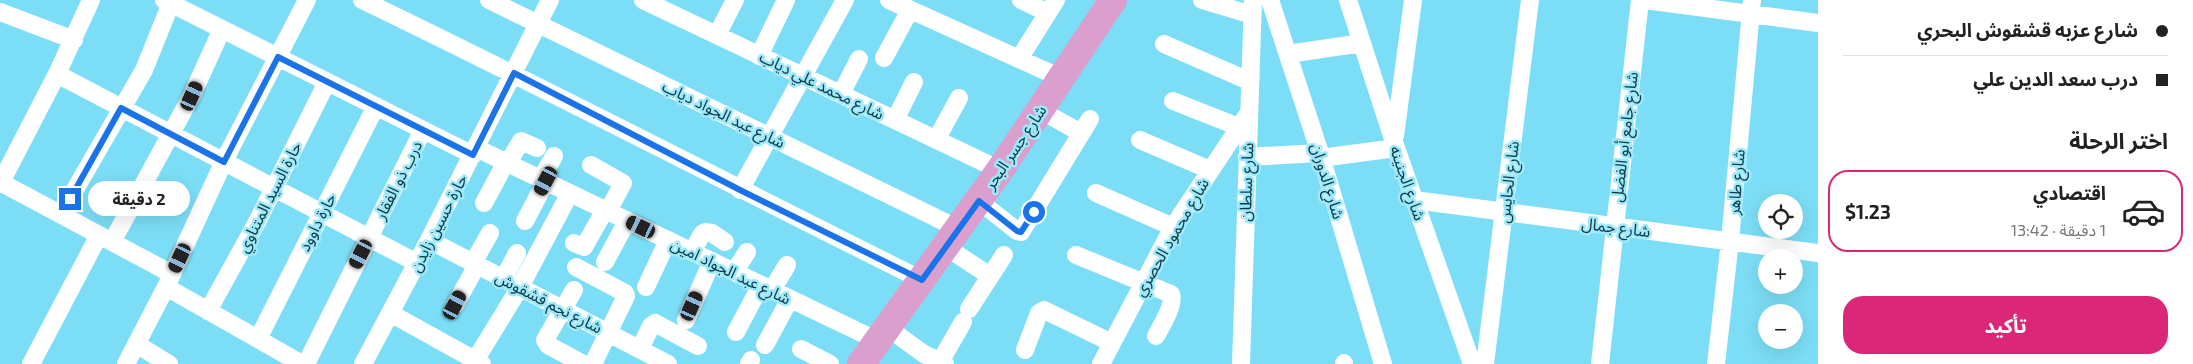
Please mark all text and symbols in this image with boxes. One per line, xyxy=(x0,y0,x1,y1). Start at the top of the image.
text: شارع عزبه قشقوش البحري xyxy=(1917,18,2138,41)
street label: شارع محمد علي دياب xyxy=(755,46,887,126)
text: درب سعد الدين علي xyxy=(1973,67,2138,90)
street label: شارع جامع أبو الفضل xyxy=(1606,71,1645,204)
street label: شارع عبد الجواد دياب xyxy=(658,76,789,155)
car xyxy=(179,79,204,113)
street label: شارع جسر البحر xyxy=(979,101,1053,196)
text: اختر الرحلة xyxy=(2069,127,2168,153)
street label: درب ذو الفقار xyxy=(369,137,426,224)
street label: حارة السيد المتناوي xyxy=(232,138,308,257)
street label: شارع الدوران xyxy=(1304,140,1349,222)
street label: شارع الحايس xyxy=(1493,140,1526,225)
street label: شارع سلطان xyxy=(1235,142,1260,222)
street label: شارع الجنينه xyxy=(1383,143,1430,224)
street label: شارع طاهر xyxy=(1723,148,1752,217)
car xyxy=(532,164,559,198)
street label: حارة حسين زايدن xyxy=(405,171,471,275)
street label: شارع محمود الحصري xyxy=(1129,174,1216,301)
text: اقتصادي xyxy=(2033,181,2106,204)
callout: 2 دقيقة xyxy=(88,182,190,216)
route end xyxy=(59,188,81,210)
text: 2 دقيقة xyxy=(112,189,166,208)
icon: car xyxy=(2121,189,2166,234)
street label: حارة داوود xyxy=(294,190,340,254)
map controls xyxy=(1758,194,1803,349)
button: locate xyxy=(1758,194,1803,239)
text: $1.23 xyxy=(1845,200,1891,223)
route start xyxy=(1023,201,1045,223)
street label: شارع جمال xyxy=(1580,213,1652,244)
car xyxy=(624,214,657,240)
text: 1 دقيقة · 13:42 xyxy=(2011,220,2106,239)
street label: شارع عبد الجواد امين xyxy=(666,233,794,311)
car xyxy=(347,237,374,271)
car xyxy=(166,241,193,275)
button: + xyxy=(1758,249,1803,294)
street label: شارع نجم قشقوش xyxy=(491,266,606,340)
car xyxy=(441,288,468,322)
car xyxy=(679,289,704,323)
button: تأكيد xyxy=(1843,296,2168,354)
button: − xyxy=(1758,304,1803,349)

